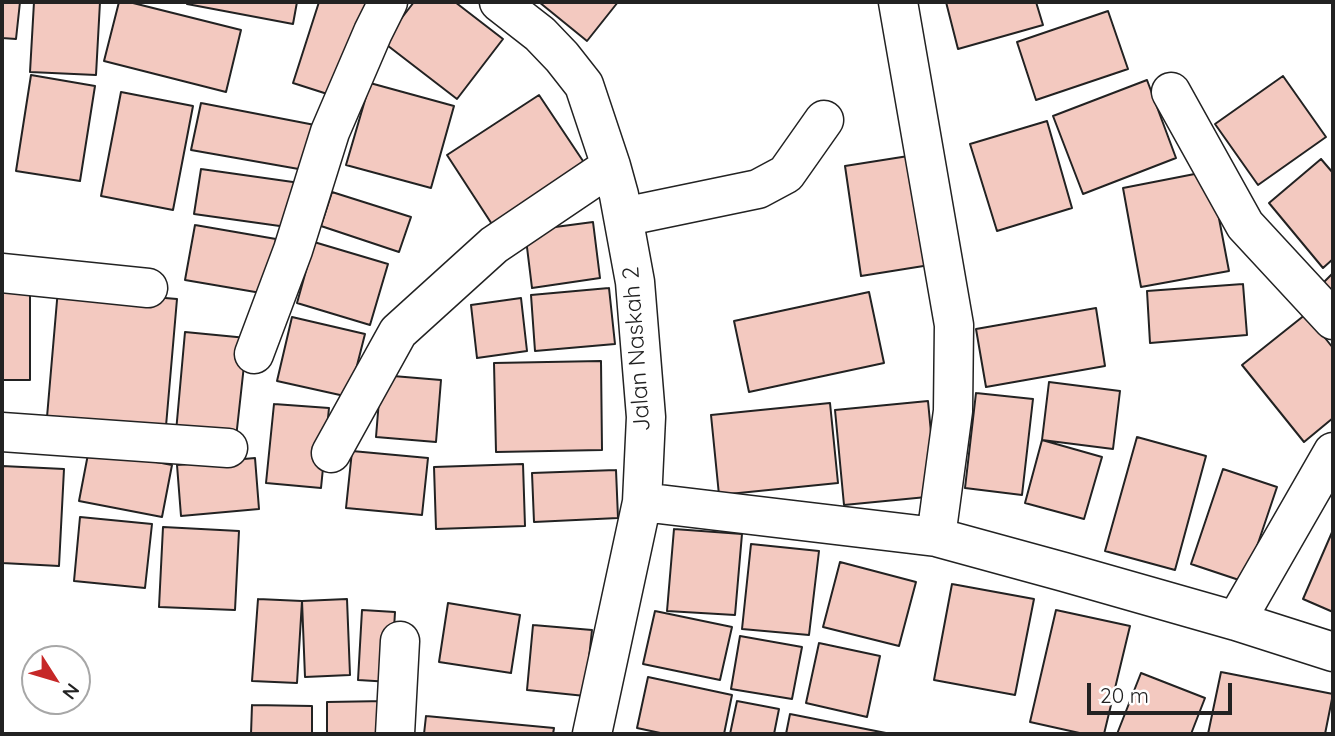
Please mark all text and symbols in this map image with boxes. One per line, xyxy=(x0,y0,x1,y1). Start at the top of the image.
street label: Jalan Naskah 2 xyxy=(617,265,657,433)
north arrow xyxy=(21,645,91,715)
scale bar xyxy=(1090,670,1235,714)
text: N xyxy=(57,679,85,704)
text: 20 m xyxy=(1100,682,1149,708)

